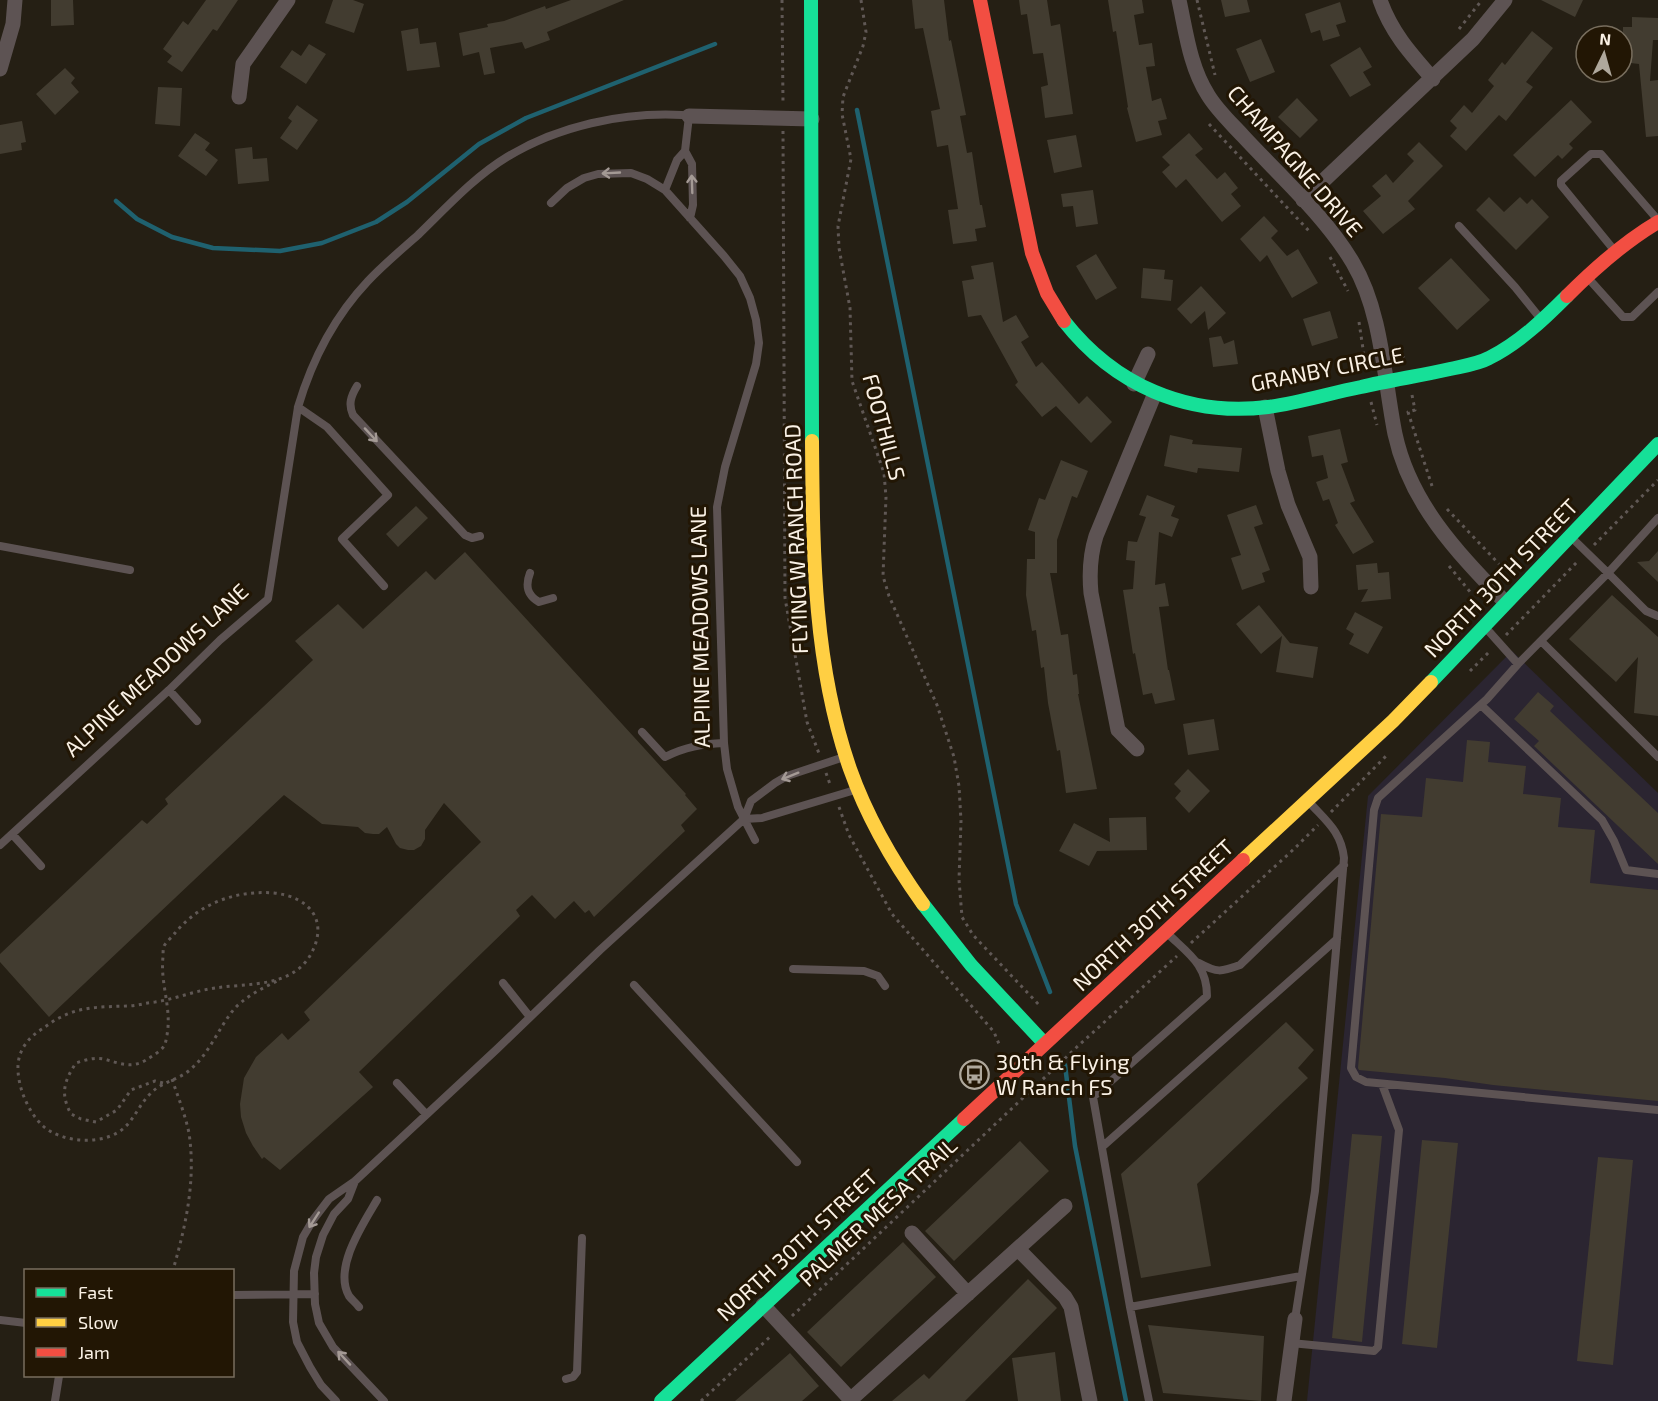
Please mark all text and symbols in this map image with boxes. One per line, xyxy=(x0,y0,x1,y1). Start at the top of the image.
north arrow xyxy=(1574,24,1634,84)
text: N xyxy=(1599,29,1612,49)
street label: CHAMPAGNE DRIVE xyxy=(1223,79,1369,241)
one-way arrow xyxy=(601,168,621,179)
one-way arrow xyxy=(687,175,698,195)
street label: GRANBY CIRCLE xyxy=(1248,340,1405,396)
street label: FOOTHILLS xyxy=(858,371,912,483)
street label: FLYING W RANCH ROAD xyxy=(778,424,812,655)
one-way arrow xyxy=(364,428,378,443)
street label: NORTH 30TH STREET xyxy=(1418,493,1583,662)
street label: ALPINE MEADOWS LANE xyxy=(684,506,714,748)
street label: ALPINE MEADOWS LANE xyxy=(58,577,253,761)
one-way arrow xyxy=(781,771,800,782)
street label: NORTH 30TH STREET xyxy=(1067,833,1238,995)
place label: 30th & Flying W Ranch FS xyxy=(996,1048,1130,1099)
bus stop icon: 30th & Flying W Ranch FS xyxy=(959,1059,991,1091)
street label: PALMER MESA TRAIL xyxy=(793,1132,962,1291)
street label: NORTH 30TH STREET xyxy=(711,1163,882,1325)
one-way arrow xyxy=(307,1212,320,1229)
legend xyxy=(24,1269,234,1377)
text: Fast xyxy=(78,1281,113,1303)
text: Slow xyxy=(78,1311,119,1333)
text: Jam xyxy=(78,1341,110,1363)
one-way arrow xyxy=(336,1351,351,1366)

